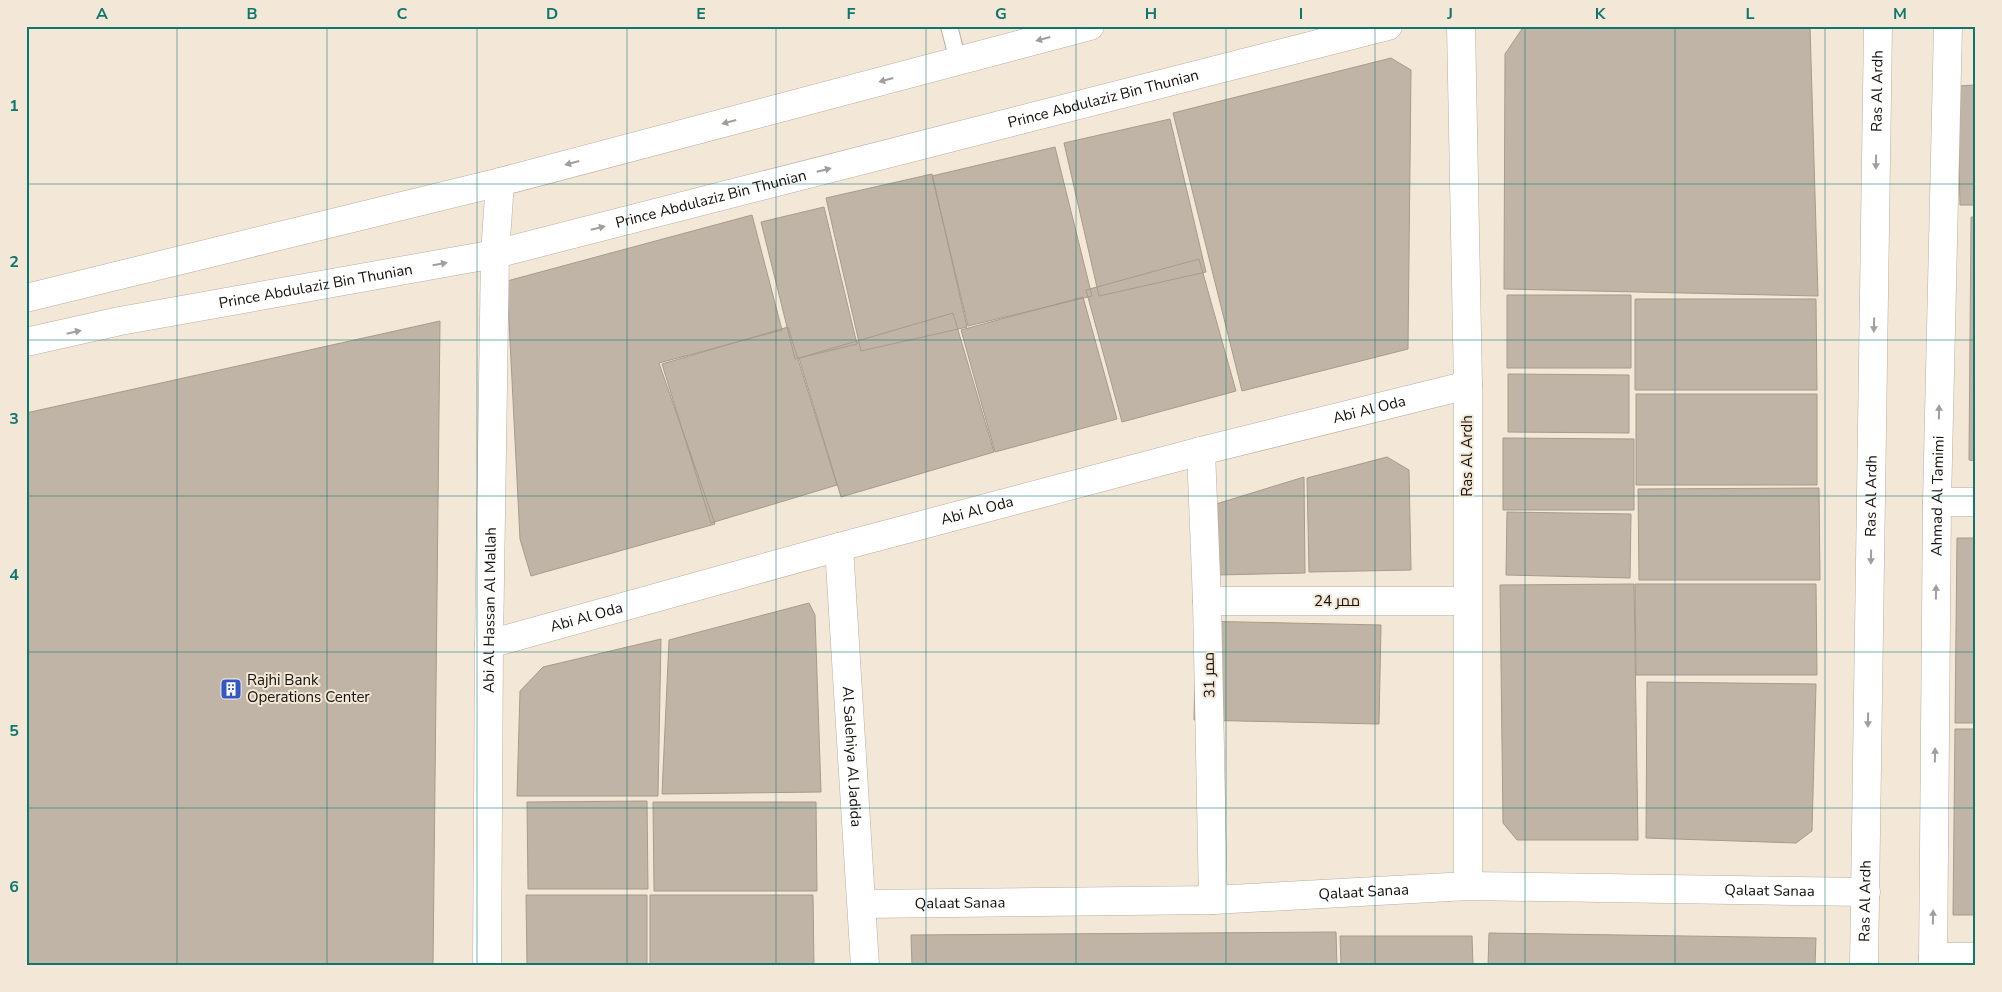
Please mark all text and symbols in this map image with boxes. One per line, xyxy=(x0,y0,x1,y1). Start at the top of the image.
text: A xyxy=(96,3,108,25)
text: B xyxy=(246,3,258,25)
text: C xyxy=(397,3,408,25)
text: D xyxy=(546,3,558,25)
text: E xyxy=(696,3,706,25)
text: F xyxy=(847,3,856,25)
text: G xyxy=(995,3,1007,25)
text: H xyxy=(1145,3,1157,25)
text: I xyxy=(1299,3,1303,25)
text: J xyxy=(1446,3,1453,25)
text: K xyxy=(1595,3,1607,25)
text: L xyxy=(1746,3,1755,25)
text: M xyxy=(1893,3,1907,25)
one-way arrow xyxy=(1036,35,1051,43)
street label: Ras Al Ardh xyxy=(1866,50,1888,132)
street label: Prince Abdulaziz Bin Thunian xyxy=(1006,65,1201,133)
one-way arrow xyxy=(879,77,894,85)
text: 1 xyxy=(9,95,19,117)
one-way arrow xyxy=(722,118,737,126)
one-way arrow xyxy=(1872,155,1880,171)
one-way arrow xyxy=(564,160,579,168)
street label: Prince Abdulaziz Bin Thunian xyxy=(613,165,808,233)
one-way arrow xyxy=(816,166,831,174)
one-way arrow xyxy=(591,224,606,232)
text: 2 xyxy=(9,251,19,273)
street label: Prince Abdulaziz Bin Thunian xyxy=(217,259,414,313)
one-way arrow xyxy=(432,259,448,267)
one-way arrow xyxy=(1870,317,1878,333)
one-way arrow xyxy=(66,328,81,336)
street label: Abi Al Oda xyxy=(1331,391,1408,428)
one-way arrow xyxy=(1935,404,1943,420)
text: 3 xyxy=(9,408,19,430)
street label: Ras Al Ardh xyxy=(1457,415,1477,497)
street label: Ahmad Al Tamimi xyxy=(1927,435,1949,556)
street label: Ras Al Ardh xyxy=(1860,455,1882,537)
street label: Abi Al Oda xyxy=(938,491,1016,530)
street label: Abi Al Hassan Al Mallah xyxy=(479,527,501,693)
one-way arrow xyxy=(1866,550,1874,566)
text: 4 xyxy=(9,564,19,586)
one-way arrow xyxy=(1932,584,1940,600)
street label: ممر 24 xyxy=(1314,591,1360,611)
street label: Abi Al Oda xyxy=(548,597,625,637)
street label: ممر 31 xyxy=(1199,652,1219,698)
place label: Rajhi Bank Operations Center xyxy=(247,670,370,707)
building icon: Rajhi Bank Operations Center xyxy=(219,677,243,701)
street label: Al Salehiya Al Jadida xyxy=(838,686,866,828)
one-way arrow xyxy=(1864,712,1872,728)
text: 5 xyxy=(9,720,19,742)
one-way arrow xyxy=(1931,746,1939,762)
street label: Ras Al Ardh xyxy=(1854,860,1876,942)
text: 6 xyxy=(9,876,19,898)
street label: Qalaat Sanaa xyxy=(1318,879,1410,904)
street label: Qalaat Sanaa xyxy=(1724,880,1815,901)
street label: Qalaat Sanaa xyxy=(915,892,1005,913)
one-way arrow xyxy=(1929,909,1937,925)

